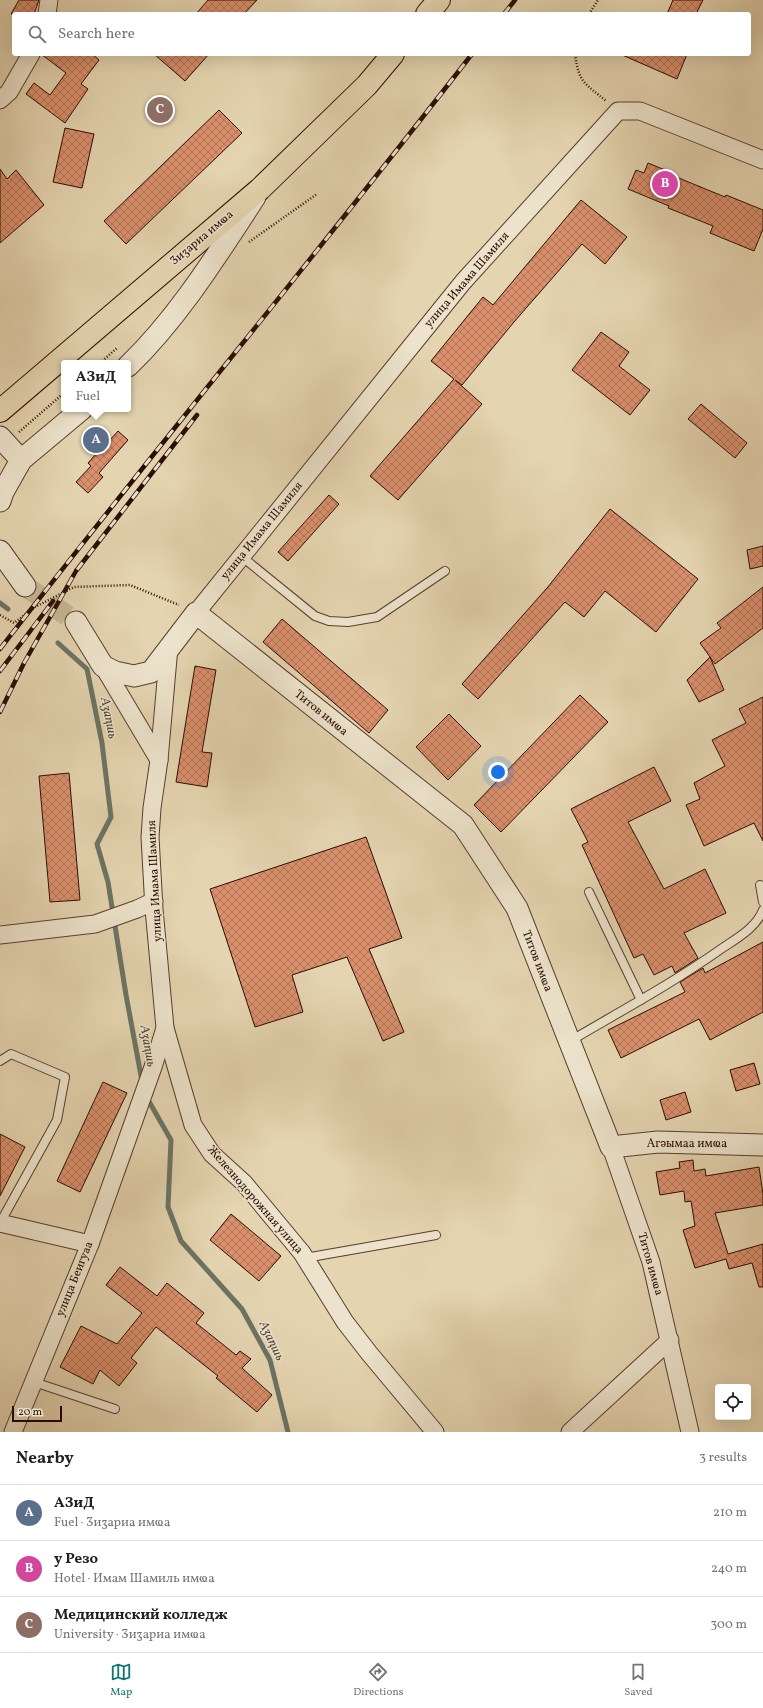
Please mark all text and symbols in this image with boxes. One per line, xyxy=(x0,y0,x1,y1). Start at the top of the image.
search box xyxy=(12,12,751,56)
icon: search xyxy=(26,23,48,45)
text: Search here xyxy=(58,24,135,45)
pin: C xyxy=(147,95,173,125)
pin: B xyxy=(652,169,678,199)
street label: Ӡиӡариа имҩа xyxy=(167,207,237,269)
street label: улица Имама Шамиля xyxy=(421,229,513,331)
popup xyxy=(61,360,131,412)
text: АЗиД xyxy=(76,367,116,388)
text: Fuel xyxy=(76,388,100,406)
pin: A xyxy=(83,425,109,455)
street label: улица Имама Шамиля xyxy=(217,479,307,583)
street label: Титов имҩа xyxy=(291,686,351,740)
water label: Аӡаԥшь xyxy=(95,695,121,741)
your location xyxy=(488,762,508,782)
street label: улица Имама Шамиля xyxy=(144,820,166,942)
street label: Титов имҩа xyxy=(518,928,556,994)
water label: Аӡаԥшь xyxy=(134,1023,160,1069)
street label: Агәымаа имҩа xyxy=(647,1136,727,1152)
street label: Железнодорожная улица xyxy=(203,1142,307,1258)
street label: Титов имҩа xyxy=(633,1231,667,1297)
street label: улица Беигуаа xyxy=(53,1239,97,1319)
water label: Аӡаԥшь xyxy=(254,1317,288,1365)
map controls xyxy=(715,1384,751,1420)
button: locate xyxy=(715,1384,751,1420)
scale bar xyxy=(12,1404,62,1423)
text: 20 m xyxy=(18,1405,42,1420)
text: Nearby xyxy=(16,1447,74,1470)
text: 3 results xyxy=(699,1449,747,1467)
text: АЗиД xyxy=(54,1493,94,1514)
text: A xyxy=(24,1504,34,1522)
text: 210 m xyxy=(713,1504,747,1522)
text: Fuel · Ӡиӡариа имҩа xyxy=(54,1514,171,1532)
text: у Резо xyxy=(54,1549,98,1570)
text: B xyxy=(25,1560,33,1578)
text: 240 m xyxy=(711,1560,747,1578)
text: Hotel · Имам Шамиль имҩа xyxy=(54,1570,215,1588)
text: Медицинский колледж xyxy=(54,1605,228,1626)
text: C xyxy=(25,1616,33,1634)
text: 300 m xyxy=(711,1616,747,1634)
text: University · Ӡиӡариа имҩа xyxy=(54,1626,206,1644)
tab: Map xyxy=(110,1661,132,1700)
tab: Directions xyxy=(353,1661,404,1700)
tab: Saved xyxy=(624,1661,653,1700)

